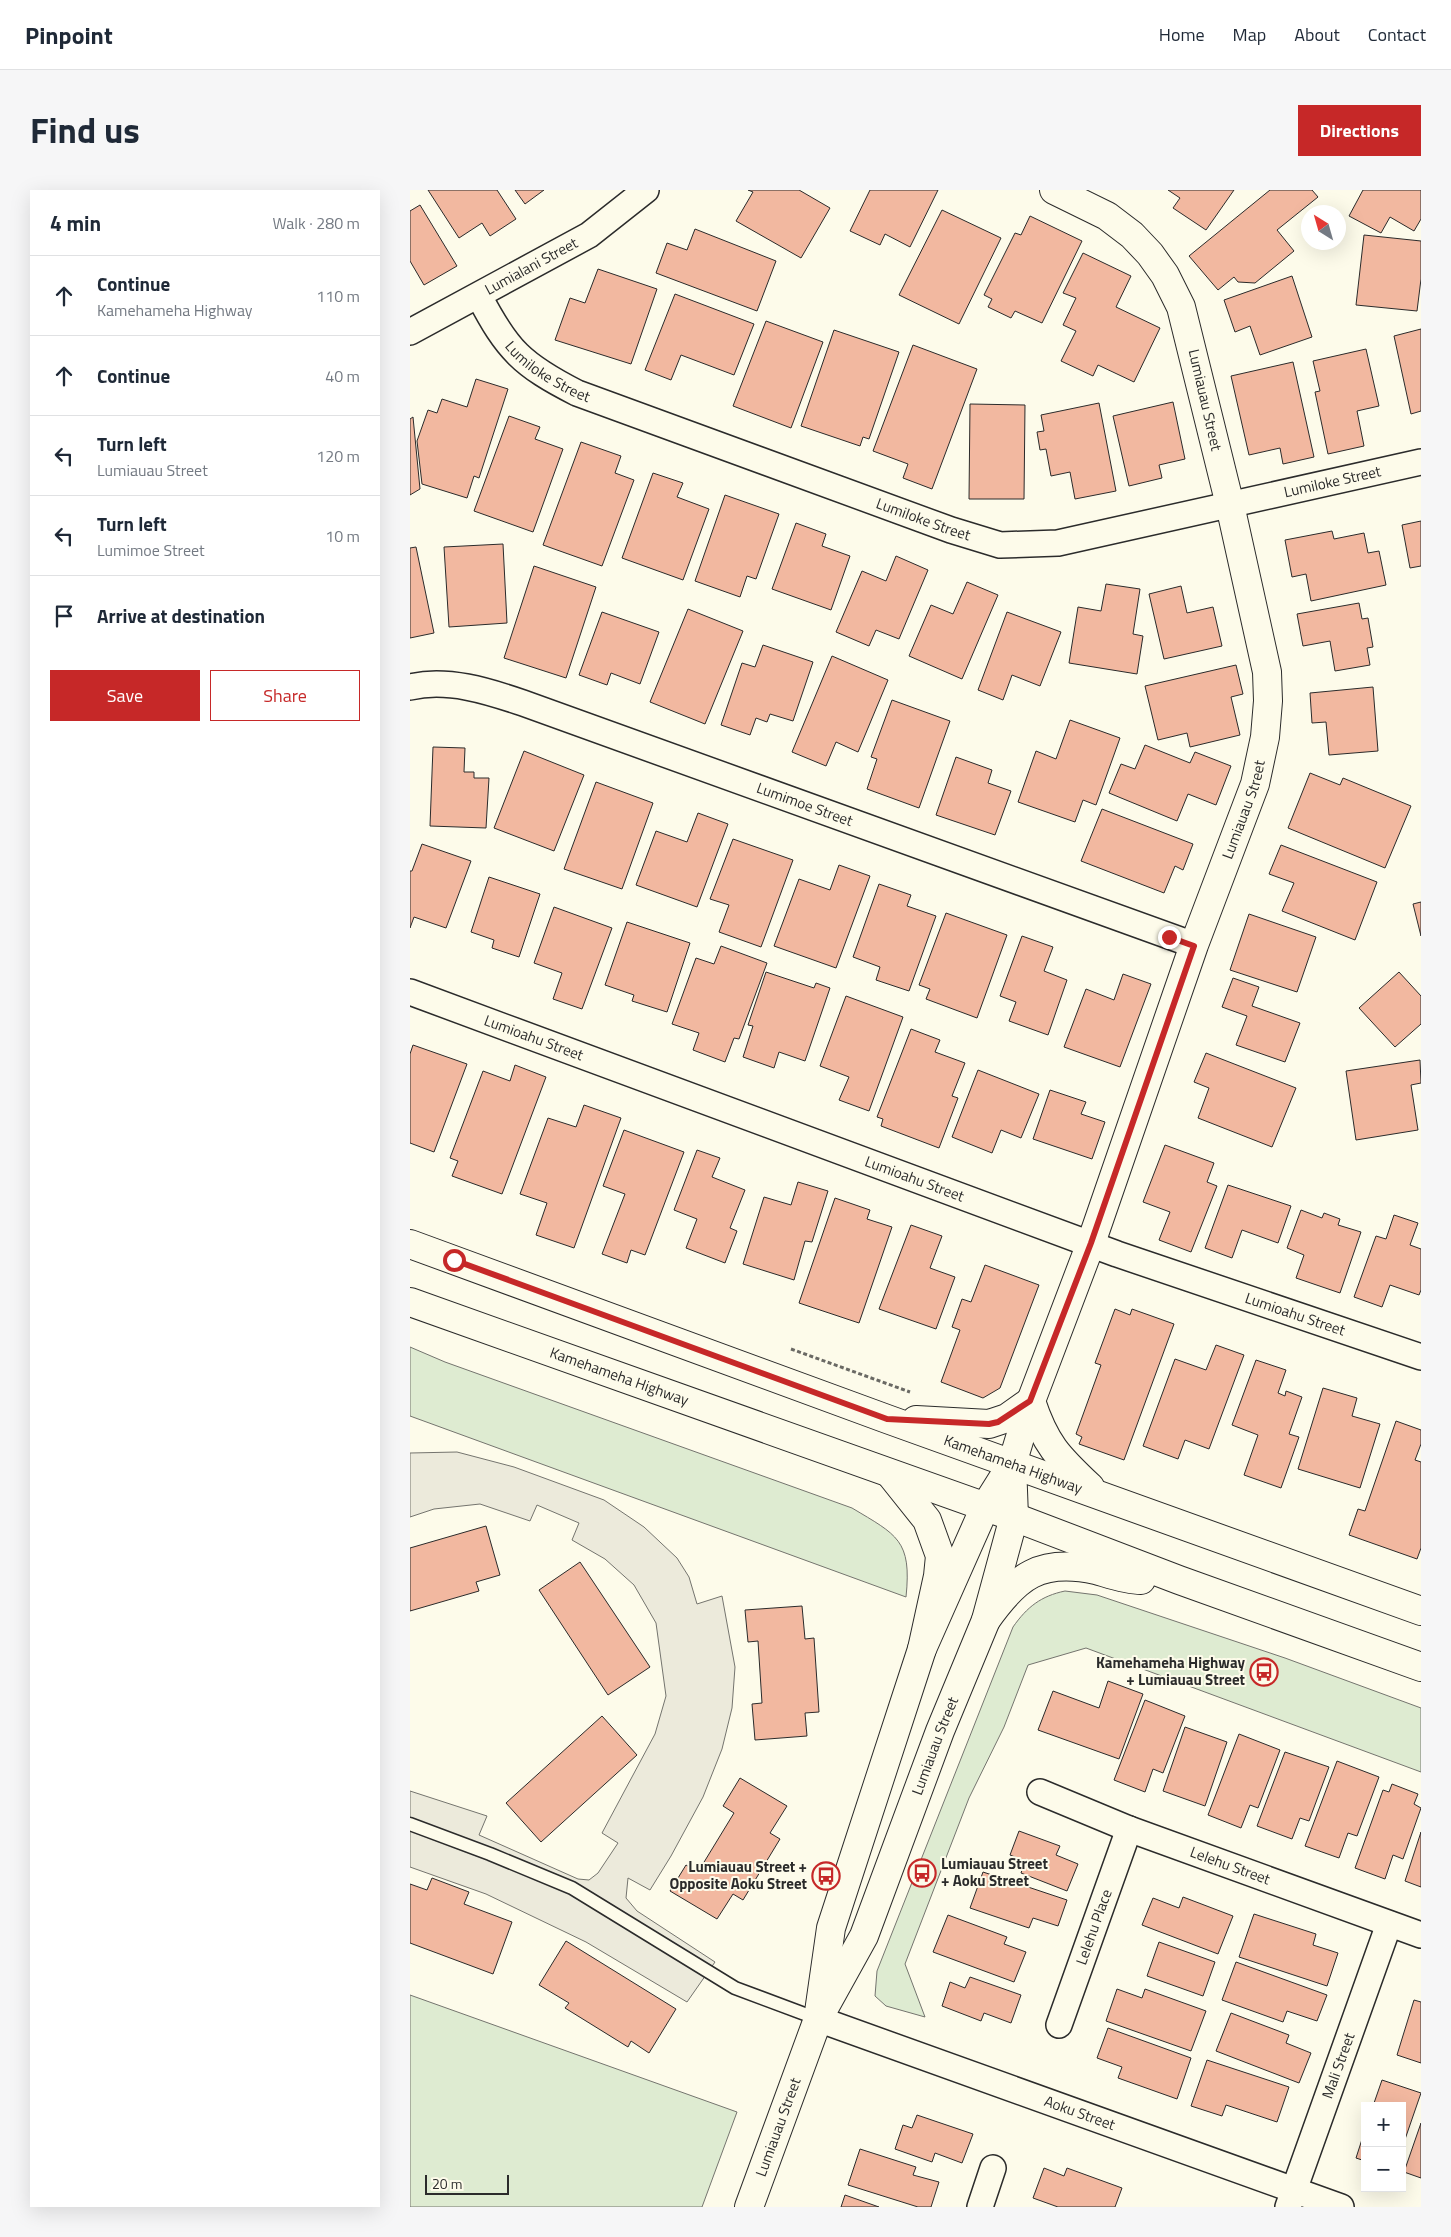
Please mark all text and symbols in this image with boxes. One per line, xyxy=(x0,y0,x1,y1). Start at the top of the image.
text: Pinpoint xyxy=(25,17,113,53)
text: Home xyxy=(1159,21,1205,48)
text: Map xyxy=(1233,21,1266,48)
text: About xyxy=(1294,21,1340,48)
text: Contact xyxy=(1368,21,1426,48)
text: Find us xyxy=(30,103,140,157)
button: Directions xyxy=(1298,105,1421,156)
north arrow xyxy=(1301,205,1346,250)
text: 4 min xyxy=(50,207,101,239)
text: Walk · 280 m xyxy=(272,211,360,235)
street label: Lumialani Street xyxy=(480,231,582,300)
text: Continue xyxy=(97,269,170,298)
icon: ahead xyxy=(50,282,78,310)
text: 110 m xyxy=(316,284,360,308)
text: Kamehameha Highway xyxy=(97,298,253,322)
street label: Lumiloke Street xyxy=(500,336,594,408)
street label: Lumiauau Street xyxy=(1183,347,1229,454)
text: Continue xyxy=(97,361,170,390)
icon: ahead xyxy=(50,362,78,390)
text: 40 m xyxy=(325,364,360,388)
text: Turn left xyxy=(97,429,167,458)
icon: left xyxy=(50,442,78,470)
text: 120 m xyxy=(316,444,360,468)
text: Lumiauau Street xyxy=(97,458,208,482)
street label: Lumiloke Street xyxy=(1282,459,1384,503)
street label: Lumiloke Street xyxy=(873,492,974,547)
text: Turn left xyxy=(97,509,167,538)
icon: left xyxy=(50,522,78,550)
text: 10 m xyxy=(325,524,360,548)
text: Lumimoe Street xyxy=(97,538,205,562)
text: Arrive at destination xyxy=(97,601,265,630)
icon: arrive xyxy=(50,602,78,630)
button: Save xyxy=(50,670,200,721)
button: Share xyxy=(210,670,360,721)
street label: Lumiauau Street xyxy=(1216,757,1271,862)
street label: Lumimoe Street xyxy=(753,776,857,832)
route end xyxy=(1158,926,1181,949)
street label: Lumioahu Street xyxy=(481,1008,588,1067)
street label: Lumioahu Street xyxy=(862,1150,968,1208)
route start xyxy=(443,1249,466,1272)
street label: Lumioahu Street xyxy=(1242,1286,1349,1342)
street label: Kamehameha Highway xyxy=(547,1341,692,1411)
street label: Kamehameha Highway xyxy=(941,1428,1086,1499)
place label: Kamehameha Highway + Lumiauau Street xyxy=(1096,1651,1246,1691)
bus stop icon: Kamehameha Highway + Lumiauau Street xyxy=(1249,1657,1279,1687)
street label: Lumiauau Street xyxy=(905,1692,964,1798)
street label: Lelehu Street xyxy=(1187,1840,1274,1891)
place label: Lumiauau Street + Aoku Street xyxy=(941,1852,1048,1892)
place label: Lumiauau Street + Opposite Aoku Street xyxy=(669,1855,808,1895)
bus stop icon: Lumiauau Street + Aoku Street xyxy=(907,1858,937,1888)
bus stop icon: Lumiauau Street + Opposite Aoku Street xyxy=(811,1861,841,1891)
street label: Lelehu Place xyxy=(1069,1886,1118,1968)
street label: Mali Street xyxy=(1316,2029,1361,2102)
street label: Lumiauau Street xyxy=(749,2074,807,2180)
street label: Aoku Street xyxy=(1041,2089,1119,2136)
map controls xyxy=(1361,2102,1406,2192)
button: + xyxy=(1361,2102,1406,2147)
button: − xyxy=(1361,2147,1406,2192)
scale bar xyxy=(425,2172,509,2195)
text: 20 m xyxy=(432,2173,462,2194)

